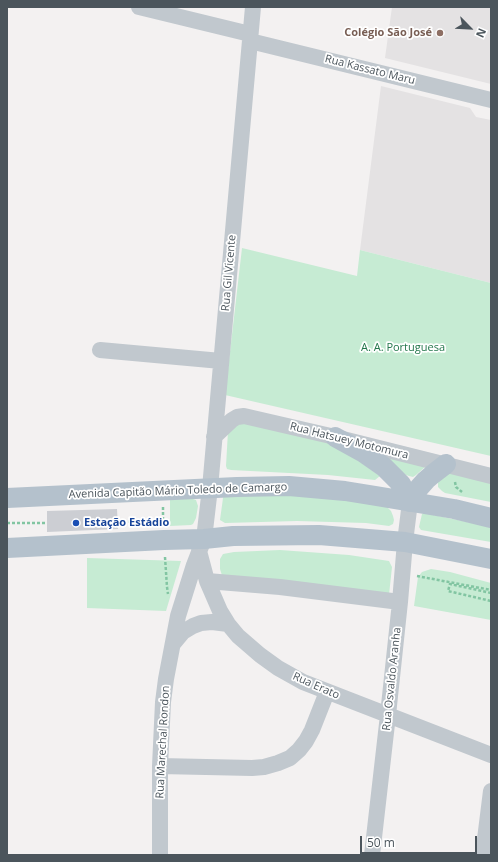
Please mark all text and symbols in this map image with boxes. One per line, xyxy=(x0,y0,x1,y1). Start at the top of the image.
north arrow xyxy=(450,8,490,48)
place label: Colégio São José xyxy=(344,26,432,40)
text: N xyxy=(473,26,490,40)
marker: Colégio São José xyxy=(435,28,445,38)
street label: Rua Kassato Maru xyxy=(323,52,417,88)
street label: Rua Gil Vicente xyxy=(219,234,239,312)
park label: A. A. Portuguesa xyxy=(361,341,445,355)
street label: Rua Hatsuey Motomura xyxy=(288,420,410,462)
street label: Avenida Capitão Mário Toledo de Camargo xyxy=(68,481,288,501)
place label: Estação Estádio xyxy=(84,516,169,530)
marker: Estação Estádio xyxy=(71,518,81,528)
street label: Rua Osvaldo Aranha xyxy=(380,627,404,731)
street label: Rua Erato xyxy=(291,670,341,702)
street label: Rua Marechal Rondon xyxy=(153,685,173,799)
scale bar xyxy=(362,828,479,854)
text: 50 m xyxy=(367,834,395,851)

